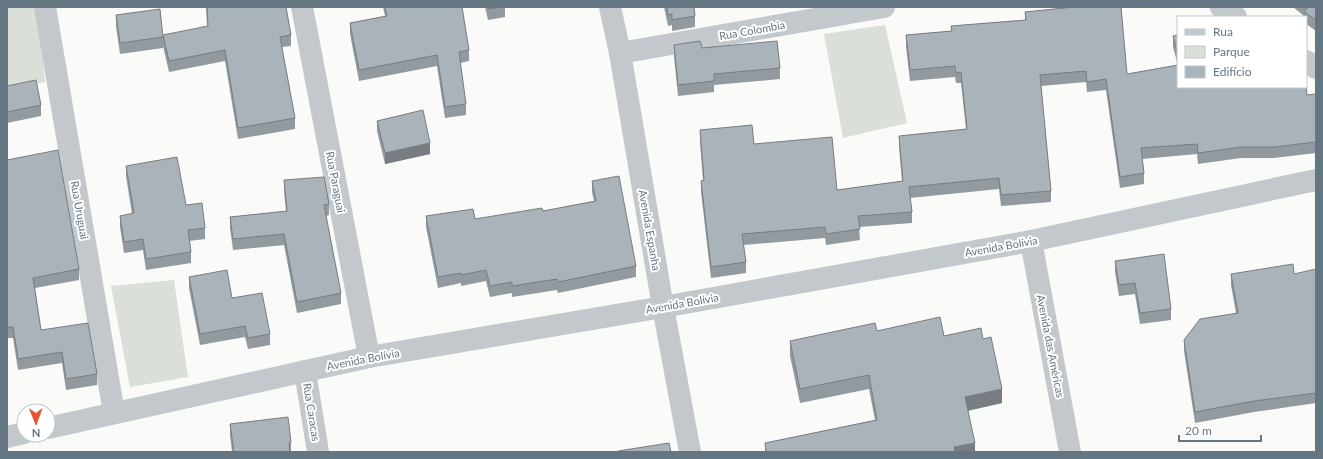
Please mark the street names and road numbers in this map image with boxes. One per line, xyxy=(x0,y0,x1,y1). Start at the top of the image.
street label: Rua Colombia xyxy=(718,18,786,42)
street label: Rua Paraguai xyxy=(324,150,348,214)
street label: Rua Uruguai xyxy=(68,180,92,241)
street label: Avenida Espanha xyxy=(636,189,664,271)
street label: Avenida Bolívia xyxy=(964,233,1038,259)
street label: Avenida Bolívia xyxy=(645,290,719,316)
street label: Avenida das Américas xyxy=(1035,293,1067,399)
street label: Avenida Bolívia xyxy=(326,346,400,372)
street label: Rua Caracas xyxy=(301,382,323,442)

